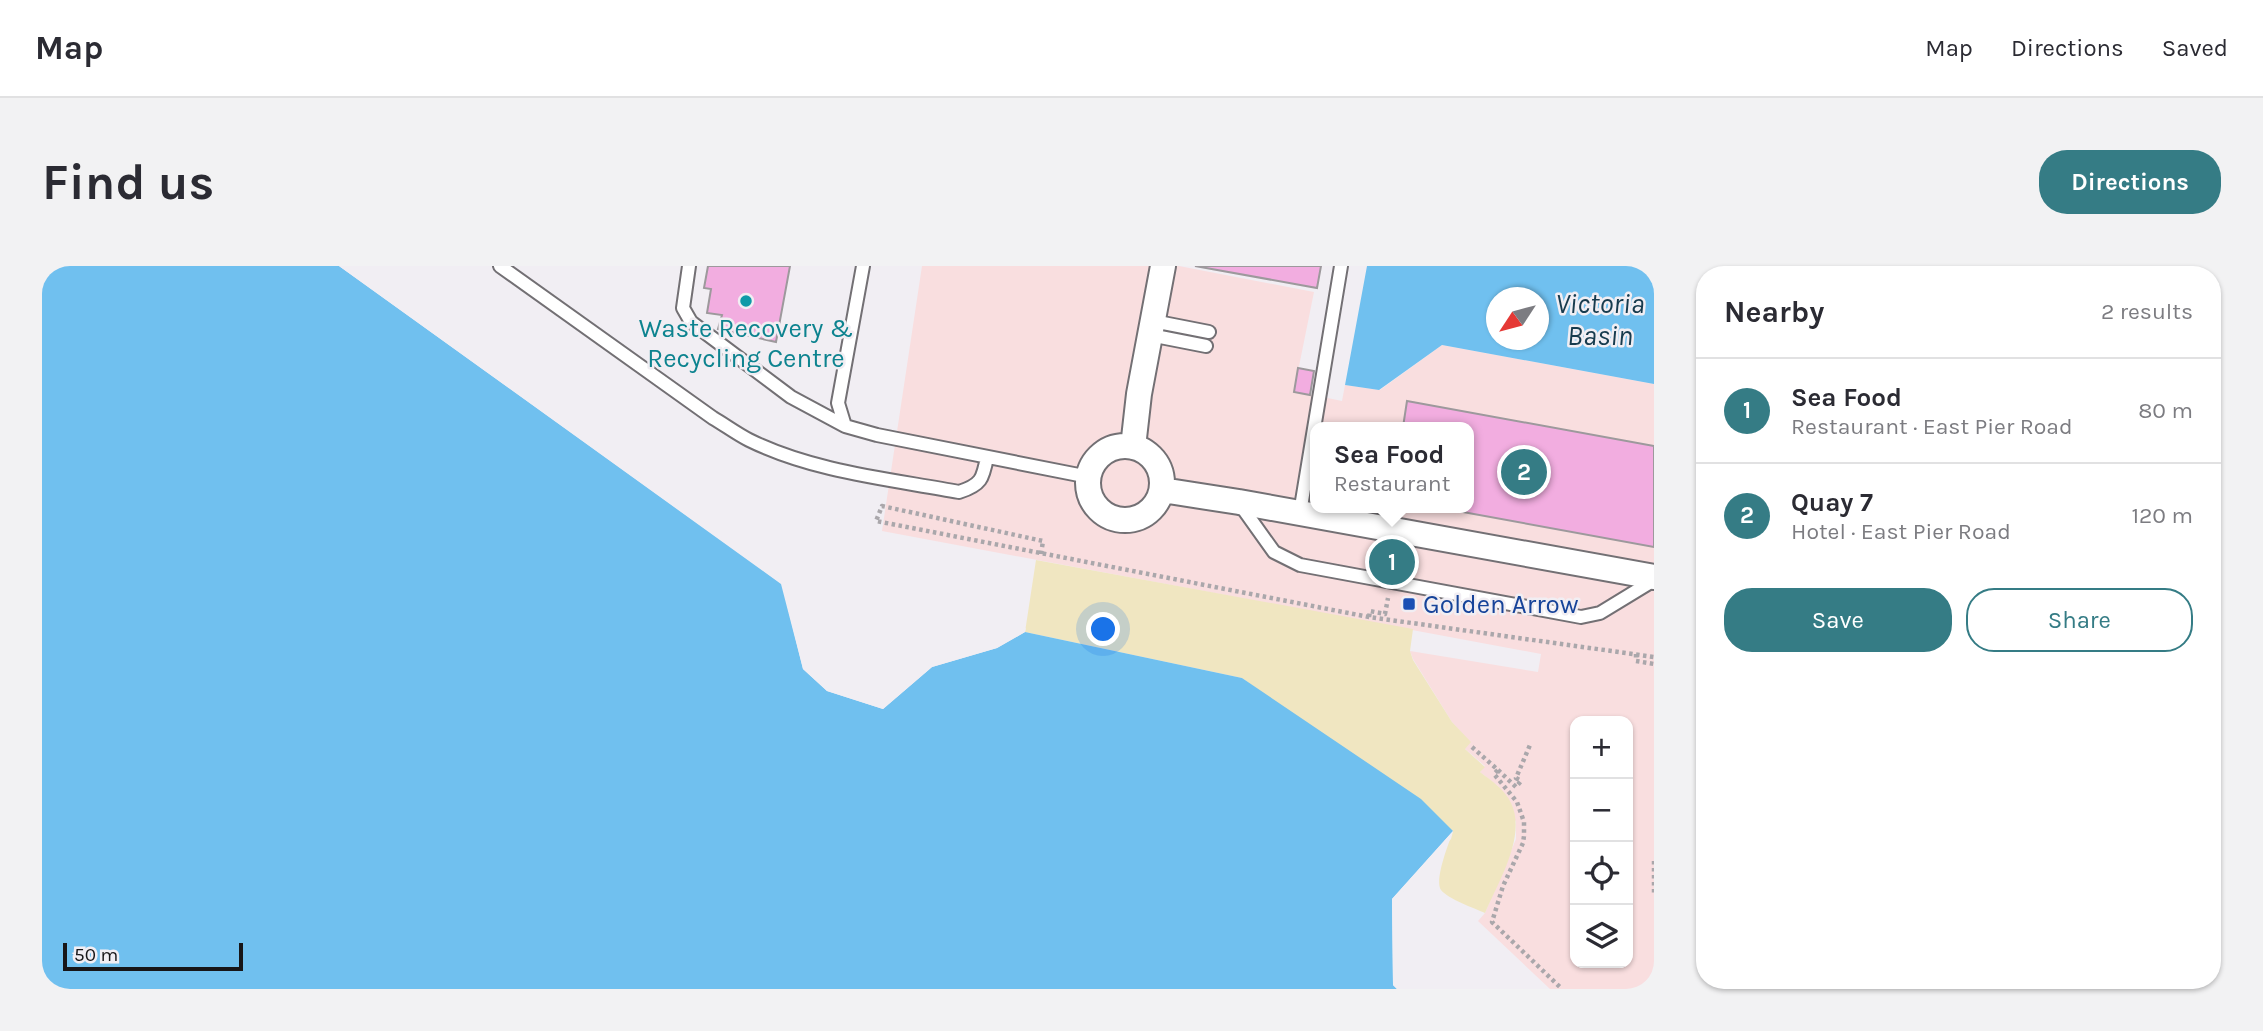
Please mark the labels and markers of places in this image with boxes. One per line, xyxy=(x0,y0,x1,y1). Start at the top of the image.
marker: Waste Recovery & Recycling Centre xyxy=(738,293,754,309)
place label: Waste Recovery & Recycling Centre xyxy=(639,313,853,374)
pin: 2 xyxy=(1501,446,1547,498)
pin: 1 xyxy=(1369,536,1415,588)
place label: Golden Arrow xyxy=(1423,589,1579,620)
marker: Golden Arrow xyxy=(1401,596,1417,612)

